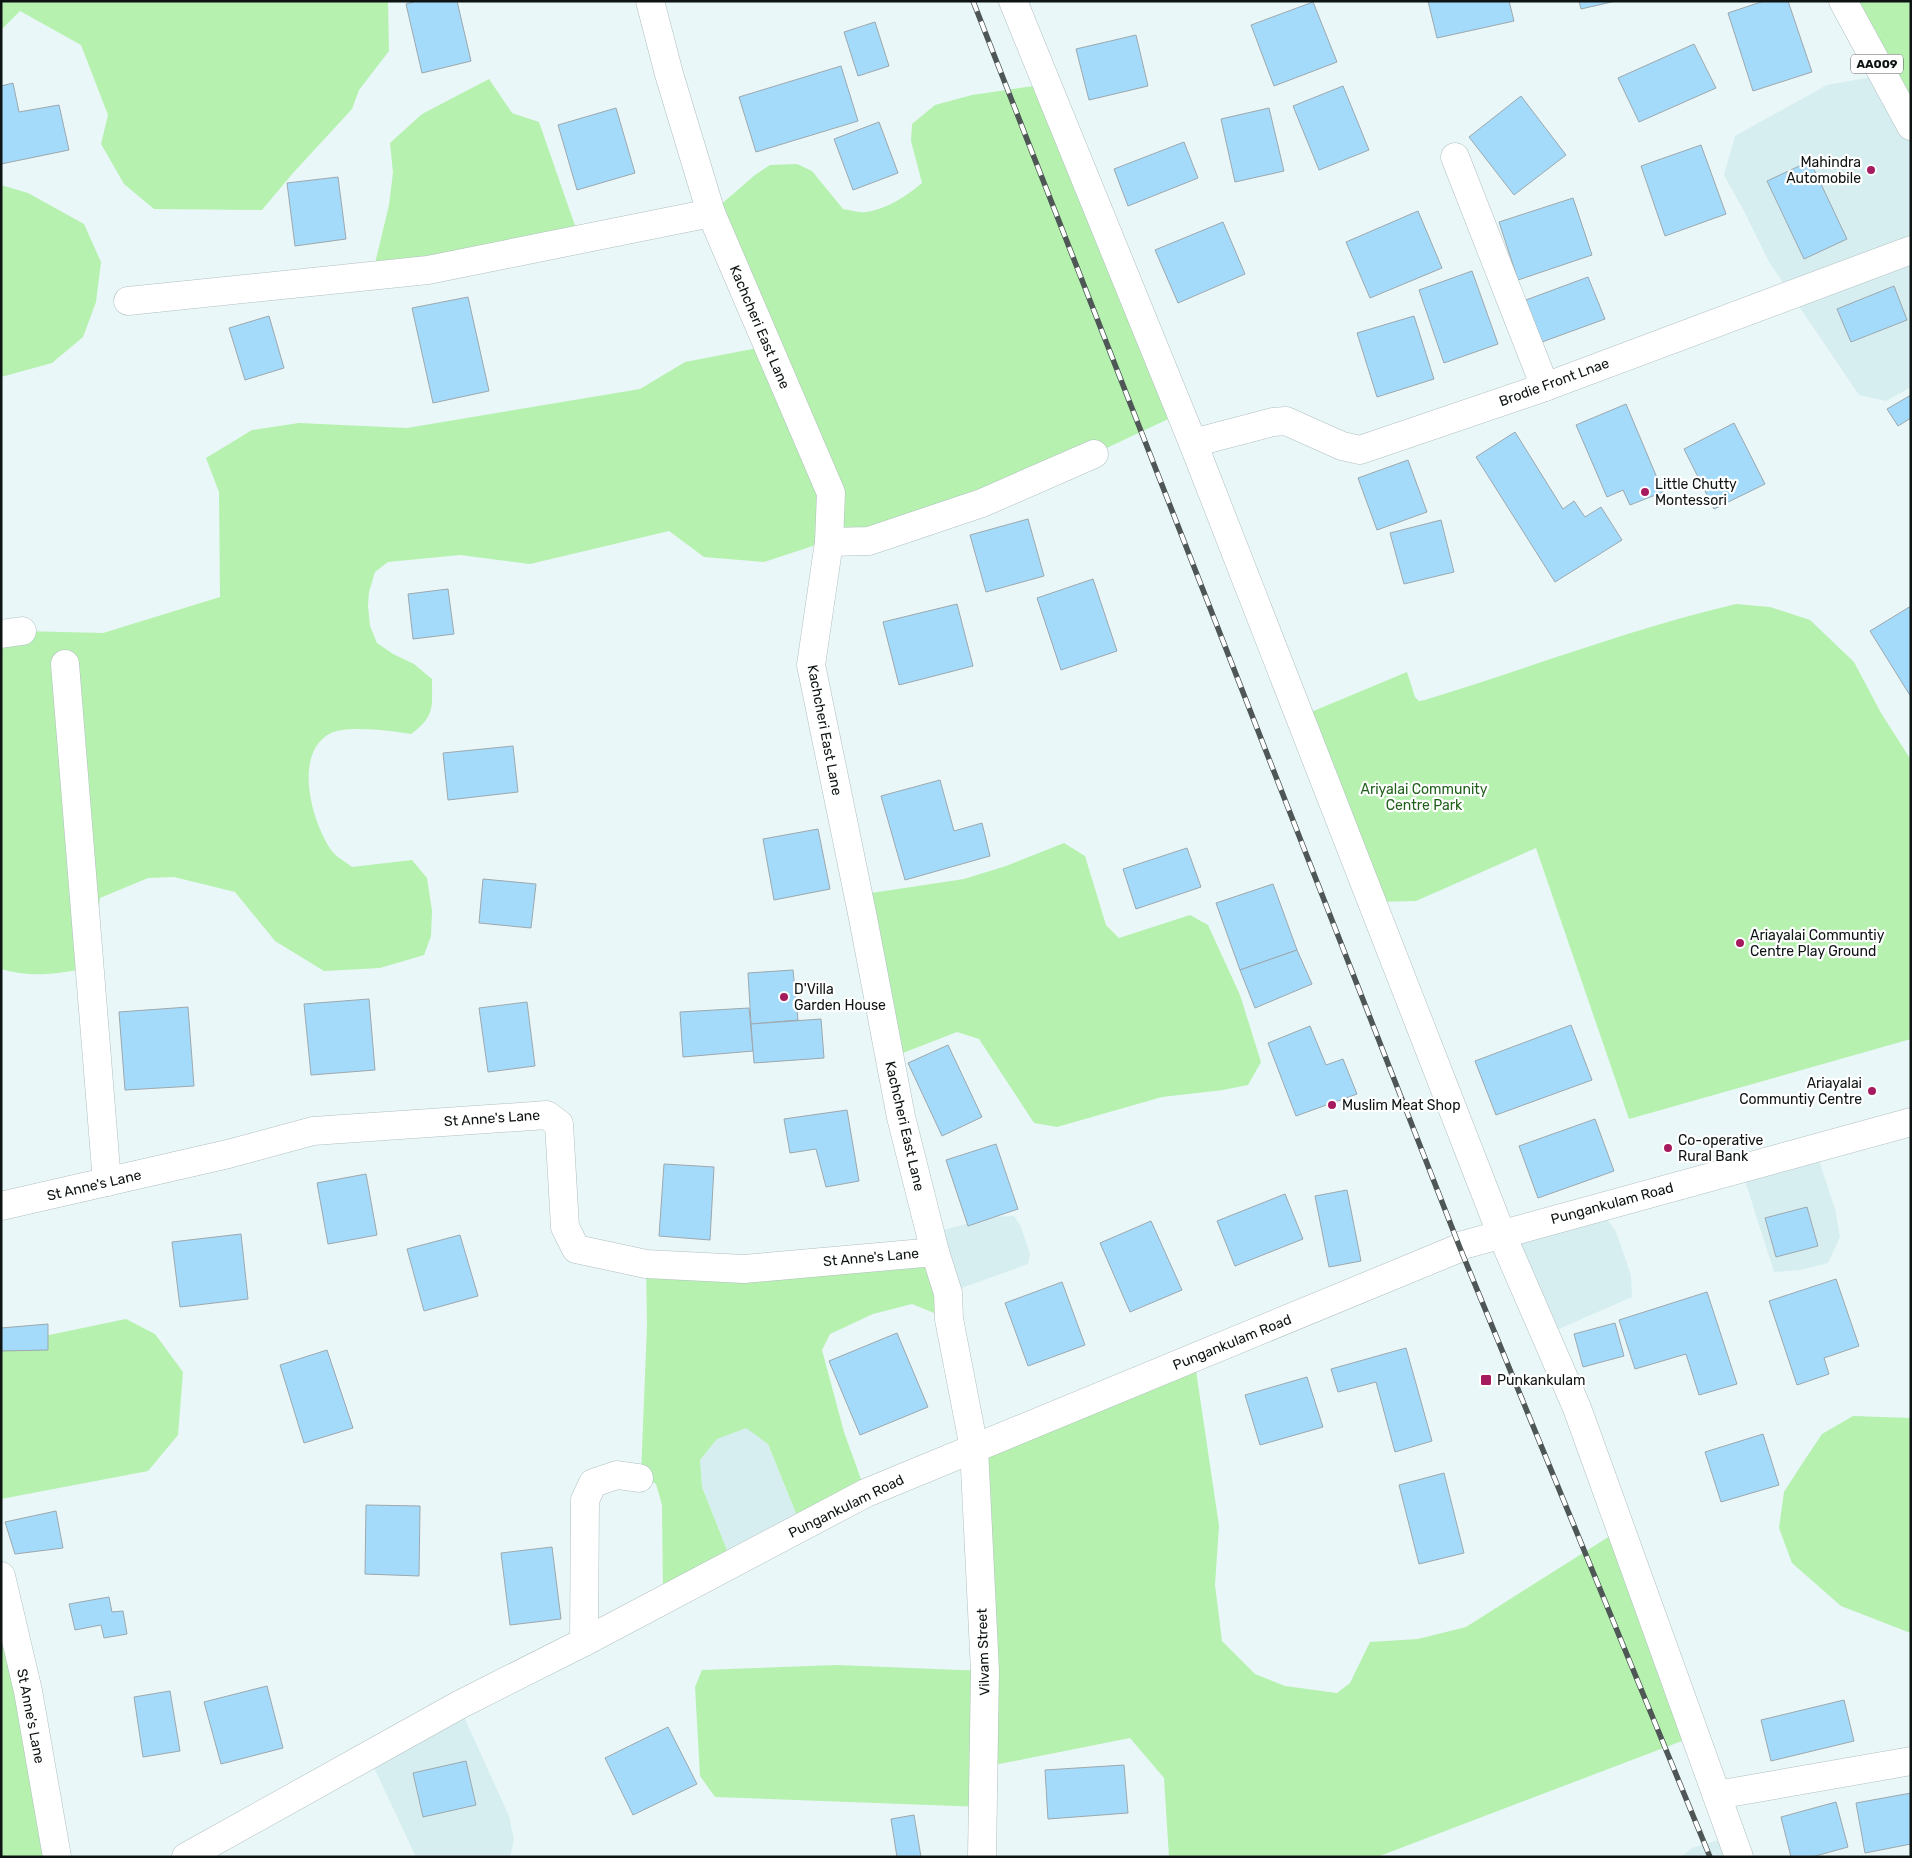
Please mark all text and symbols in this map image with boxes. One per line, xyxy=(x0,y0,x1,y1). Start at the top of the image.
road number: AA009 xyxy=(1851,54,1903,74)
place label: Mahindra Automobile xyxy=(1786,154,1861,187)
marker: Mahindra Automobile xyxy=(1865,164,1877,176)
street label: Kachcheri East Lane xyxy=(726,263,793,392)
street label: Brodie Front Lnae xyxy=(1497,355,1612,410)
place label: Little Chutty Montessori xyxy=(1655,476,1737,509)
marker: Little Chutty Montessori xyxy=(1639,486,1651,498)
street label: Kachcheri East Lane xyxy=(804,663,846,797)
park label: Ariyalai Community Centre Park xyxy=(1361,781,1488,814)
place label: Ariayalai Communtiy Centre Play Ground xyxy=(1750,927,1885,960)
marker: Ariayalai Communtiy Centre Play Ground xyxy=(1734,937,1746,949)
place label: D'Villa Garden House xyxy=(794,981,886,1014)
marker: D'Villa Garden House xyxy=(778,991,790,1003)
street label: Kachcheri East Lane xyxy=(881,1060,928,1193)
place label: Ariayalai Communtiy Centre xyxy=(1739,1075,1862,1108)
marker: Ariayalai Communtiy Centre xyxy=(1866,1085,1878,1097)
place label: Muslim Meat Shop xyxy=(1342,1097,1460,1114)
marker: Muslim Meat Shop xyxy=(1326,1099,1338,1111)
street label: St Anne's Lane xyxy=(443,1107,541,1130)
place label: Co-operative Rural Bank xyxy=(1678,1132,1764,1165)
marker: Co-operative Rural Bank xyxy=(1662,1142,1674,1154)
street label: St Anne's Lane xyxy=(45,1166,143,1205)
street label: Pungankulam Road xyxy=(1549,1179,1675,1228)
street label: St Anne's Lane xyxy=(822,1245,920,1270)
street label: Pungankulam Road xyxy=(1170,1311,1294,1374)
place label: Punkankulam xyxy=(1497,1372,1585,1389)
marker: Punkankulam xyxy=(1479,1373,1493,1387)
street label: Pungankulam Road xyxy=(786,1471,907,1542)
street label: Vilvam Street xyxy=(973,1607,994,1696)
street label: St Anne's Lane xyxy=(13,1667,48,1765)

